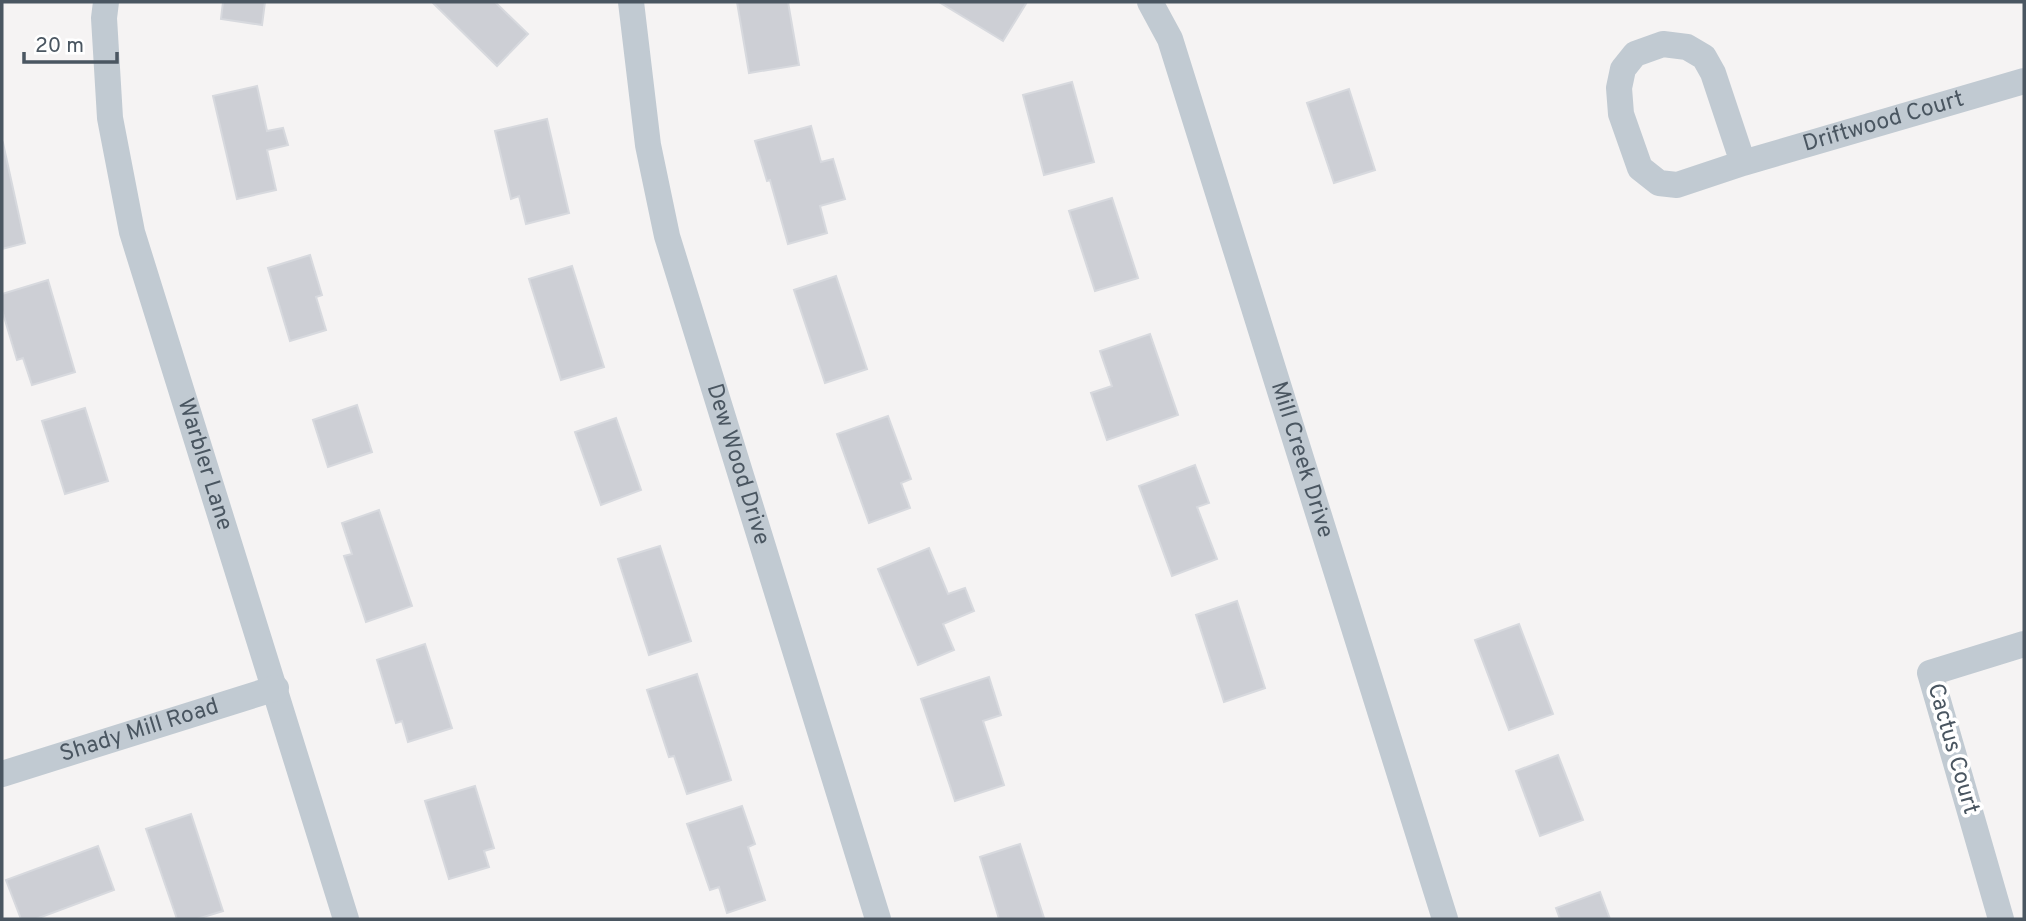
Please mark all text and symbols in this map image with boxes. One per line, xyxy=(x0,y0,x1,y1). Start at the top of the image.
scale bar xyxy=(24,21,117,65)
text: 20 m xyxy=(35,33,84,60)
street label: Driftwood Court xyxy=(1799,85,1967,159)
street label: Mill Creek Drive xyxy=(1263,378,1340,542)
street label: Dew Wood Drive xyxy=(699,380,776,549)
street label: Warbler Lane xyxy=(170,395,239,534)
street label: Cactus Court xyxy=(1919,680,1985,818)
street label: Shady Mill Road xyxy=(56,692,222,769)

